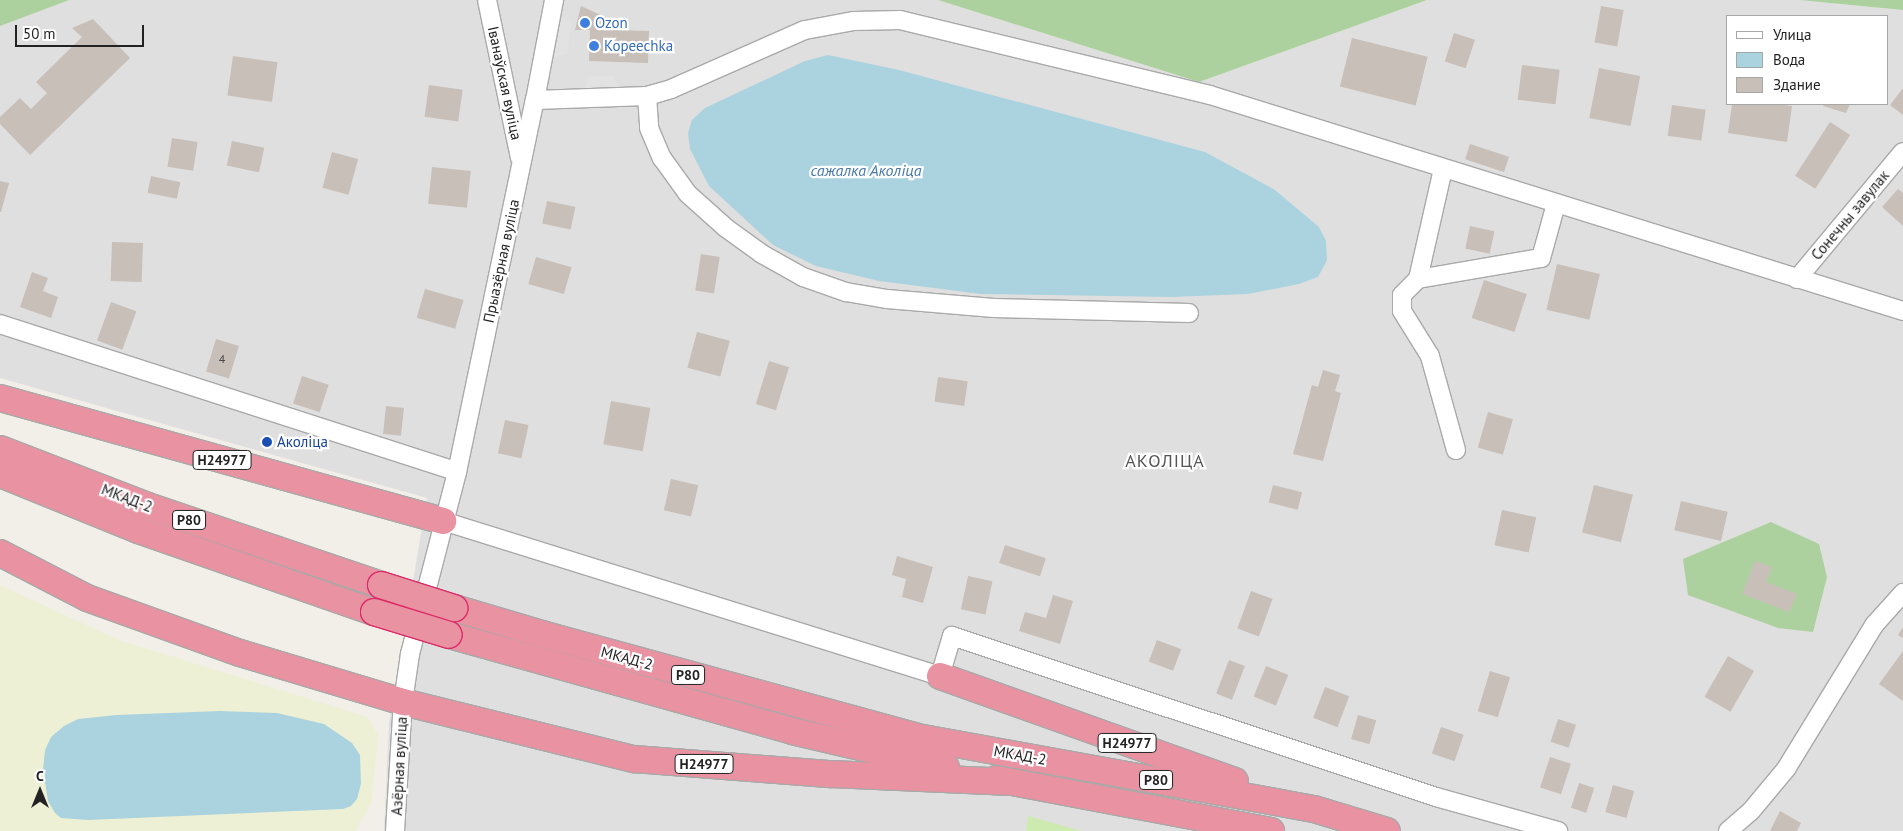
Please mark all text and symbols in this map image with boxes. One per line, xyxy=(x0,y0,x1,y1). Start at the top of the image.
place label: Ozon xyxy=(595,14,628,32)
scale bar xyxy=(18,15,146,47)
legend xyxy=(1726,15,1888,105)
marker: Ozon xyxy=(579,17,591,29)
text: 50 m xyxy=(23,24,56,43)
street label: Іванаўская вуліца xyxy=(484,25,526,141)
text: Улица xyxy=(1773,25,1811,44)
place label: Kopeechka xyxy=(604,37,673,55)
marker: Kopeechka xyxy=(588,40,600,52)
text: Вода xyxy=(1773,50,1805,69)
text: Здание xyxy=(1773,75,1821,94)
water label: сажалка Аколіца xyxy=(810,160,922,180)
street label: Сонечны завулак xyxy=(1807,166,1893,264)
street label: Прыазёрная вуліца xyxy=(479,198,523,324)
house number: 4 xyxy=(219,352,225,366)
place label: Аколіца xyxy=(277,433,328,451)
marker: Аколіца xyxy=(261,436,273,448)
road number: Н24977 xyxy=(192,448,252,472)
district label: АКОЛІЦА xyxy=(1124,450,1206,472)
street label: МКАД-2 xyxy=(99,480,155,516)
road number: Р80 xyxy=(172,508,206,532)
street label: МКАД-2 xyxy=(599,642,655,674)
road number: Р80 xyxy=(670,664,706,686)
street label: Азёрная вуліца xyxy=(387,716,411,816)
road number: Н24977 xyxy=(1097,731,1157,754)
street label: МКАД-2 xyxy=(992,742,1048,768)
road number: Н24977 xyxy=(674,752,734,776)
north arrow xyxy=(15,766,65,816)
text: С xyxy=(36,767,44,785)
road number: Р80 xyxy=(1138,768,1174,792)

